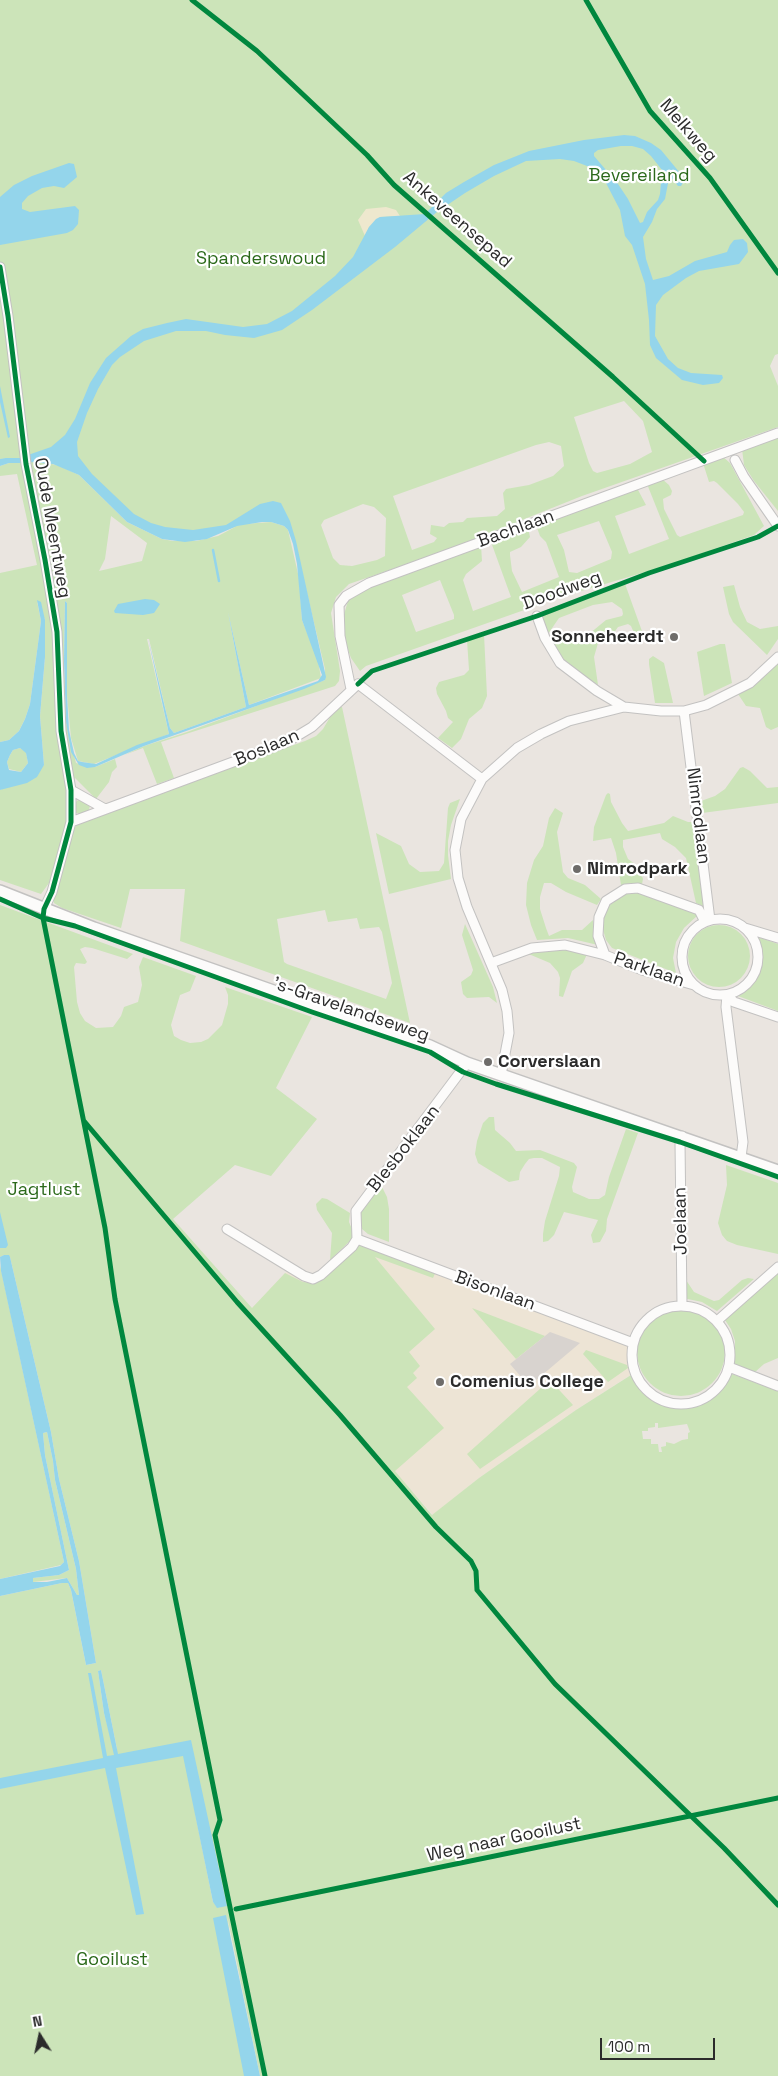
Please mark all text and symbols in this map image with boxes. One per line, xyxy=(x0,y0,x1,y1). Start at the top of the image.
street label: Melkweg xyxy=(655,95,721,167)
park label: Bevereiland xyxy=(588,165,690,187)
street label: Ankeveensepad xyxy=(398,167,516,273)
park label: Spanderswoud xyxy=(196,248,326,270)
street label: Oude Meentweg xyxy=(29,456,75,600)
street label: Bachlaan xyxy=(475,505,557,553)
street label: Doodweg xyxy=(520,567,604,615)
place label: Sonneheerdt xyxy=(551,626,664,648)
marker: Sonneheerdt xyxy=(668,631,680,643)
street label: Boslaan xyxy=(231,725,303,771)
street label: Nimrodlaan xyxy=(681,766,715,866)
place label: Nimrodpark xyxy=(587,858,688,880)
marker: Nimrodpark xyxy=(571,863,583,875)
street label: Parklaan xyxy=(611,948,687,992)
street label: 's-Gravelandseweg xyxy=(270,973,432,1047)
place label: Corverslaan xyxy=(498,1051,601,1073)
marker: Corverslaan xyxy=(482,1056,494,1068)
street label: Blesboklaan xyxy=(363,1101,445,1197)
park label: Jagtlust xyxy=(7,1179,81,1201)
street label: Joelaan xyxy=(670,1187,692,1255)
street label: Bisonlaan xyxy=(452,1266,538,1316)
place label: Comenius College xyxy=(450,1371,604,1393)
marker: Comenius College xyxy=(434,1376,446,1388)
street label: Weg naar Gooilust xyxy=(425,1813,583,1867)
park label: Gooilust xyxy=(76,1949,148,1971)
north arrow xyxy=(15,2011,65,2061)
text: N xyxy=(31,2012,44,2031)
scale bar xyxy=(603,2028,718,2060)
text: 100 m xyxy=(608,2037,650,2056)

